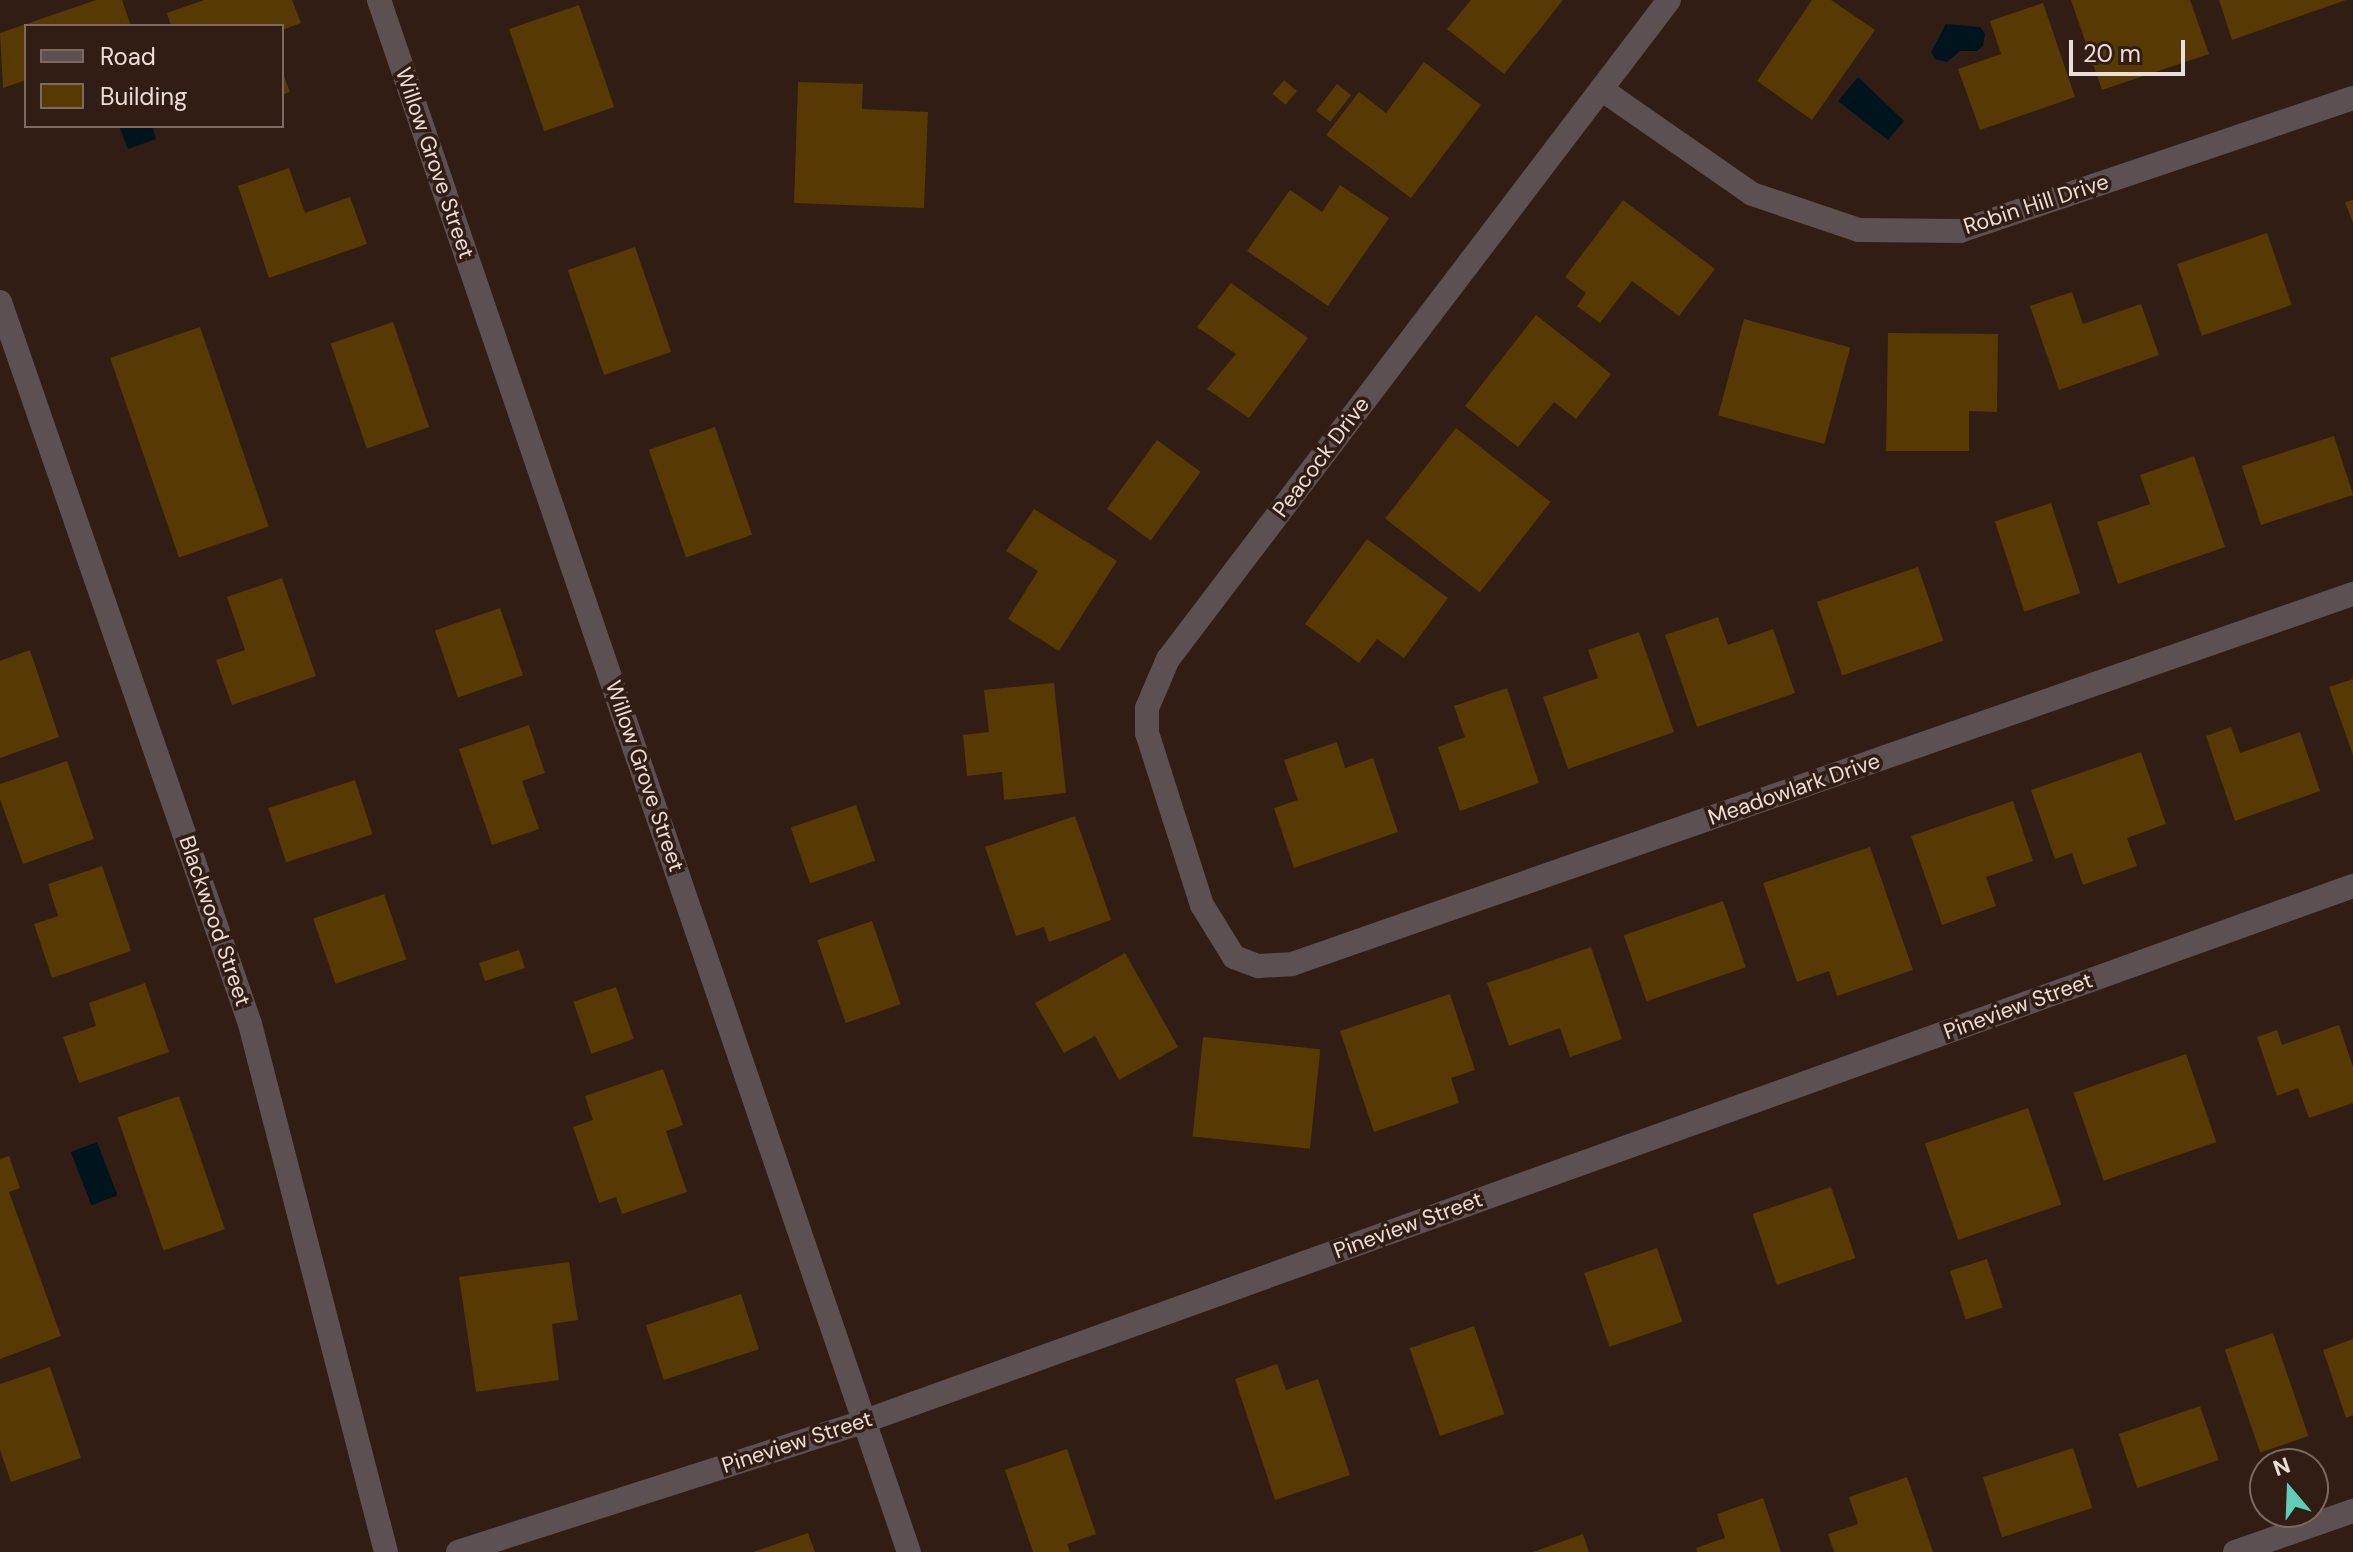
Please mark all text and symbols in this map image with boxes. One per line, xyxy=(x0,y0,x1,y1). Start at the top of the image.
legend xyxy=(24,24,284,128)
scale bar xyxy=(2073,24,2189,74)
text: 20 m xyxy=(2083,38,2141,69)
text: Road xyxy=(100,41,156,72)
street label: Willow Grove Street xyxy=(390,64,480,262)
text: Building xyxy=(100,81,187,112)
street label: Robin Hill Drive xyxy=(1960,168,2112,240)
street label: Peacock Drive xyxy=(1267,392,1375,522)
street label: Willow Grove Street xyxy=(600,677,690,875)
street label: Meadowlark Drive xyxy=(1705,747,1883,831)
street label: Blackwood Street xyxy=(174,832,256,1010)
street label: Pineview Street xyxy=(1940,967,2096,1045)
street label: Pineview Street xyxy=(1330,1186,1486,1264)
street label: Pineview Street xyxy=(718,1405,876,1479)
north arrow xyxy=(2249,1448,2329,1528)
text: N xyxy=(2269,1450,2294,1483)

